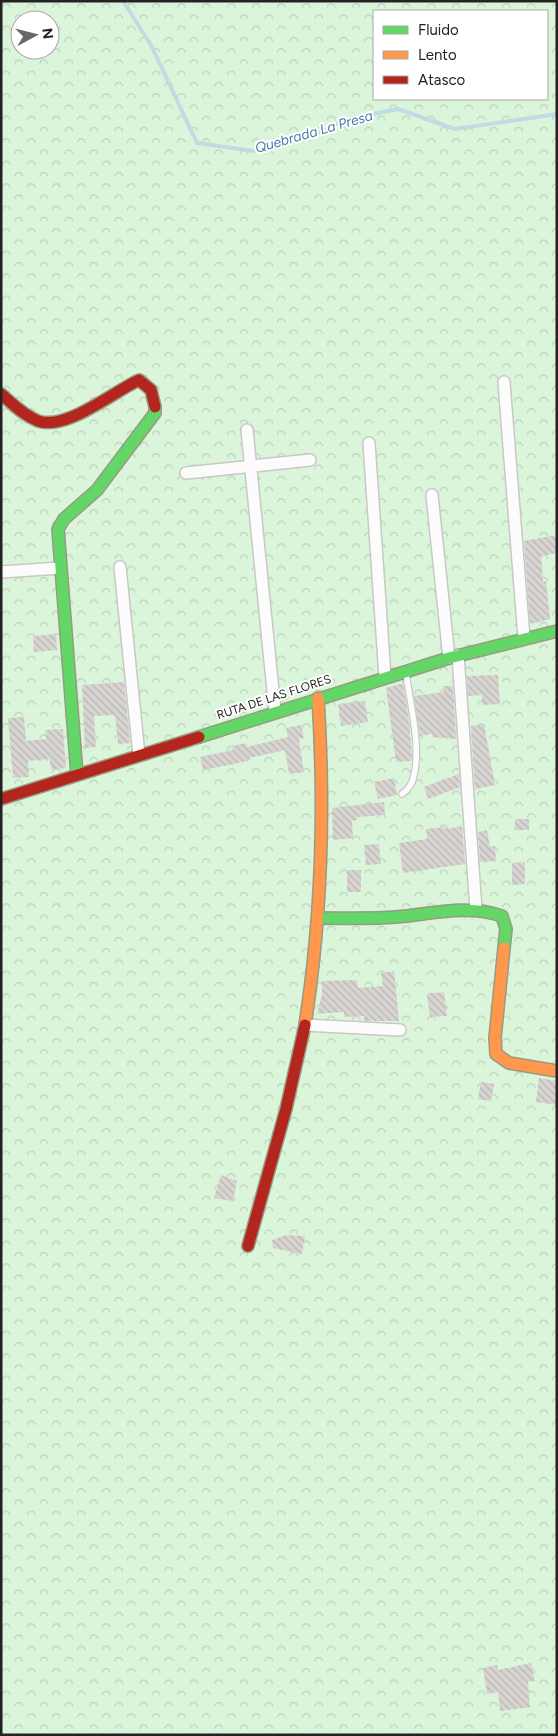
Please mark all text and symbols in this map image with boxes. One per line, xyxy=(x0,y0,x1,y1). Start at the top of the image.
north arrow xyxy=(10,10,60,60)
legend xyxy=(373,10,548,100)
text: Fluido xyxy=(418,21,459,39)
text: N xyxy=(38,27,57,40)
text: Lento xyxy=(418,46,457,64)
text: Atasco xyxy=(418,71,466,89)
water label: Quebrada La Presa xyxy=(253,107,375,157)
street label: RUTA DE LAS FLORES xyxy=(215,672,333,722)

